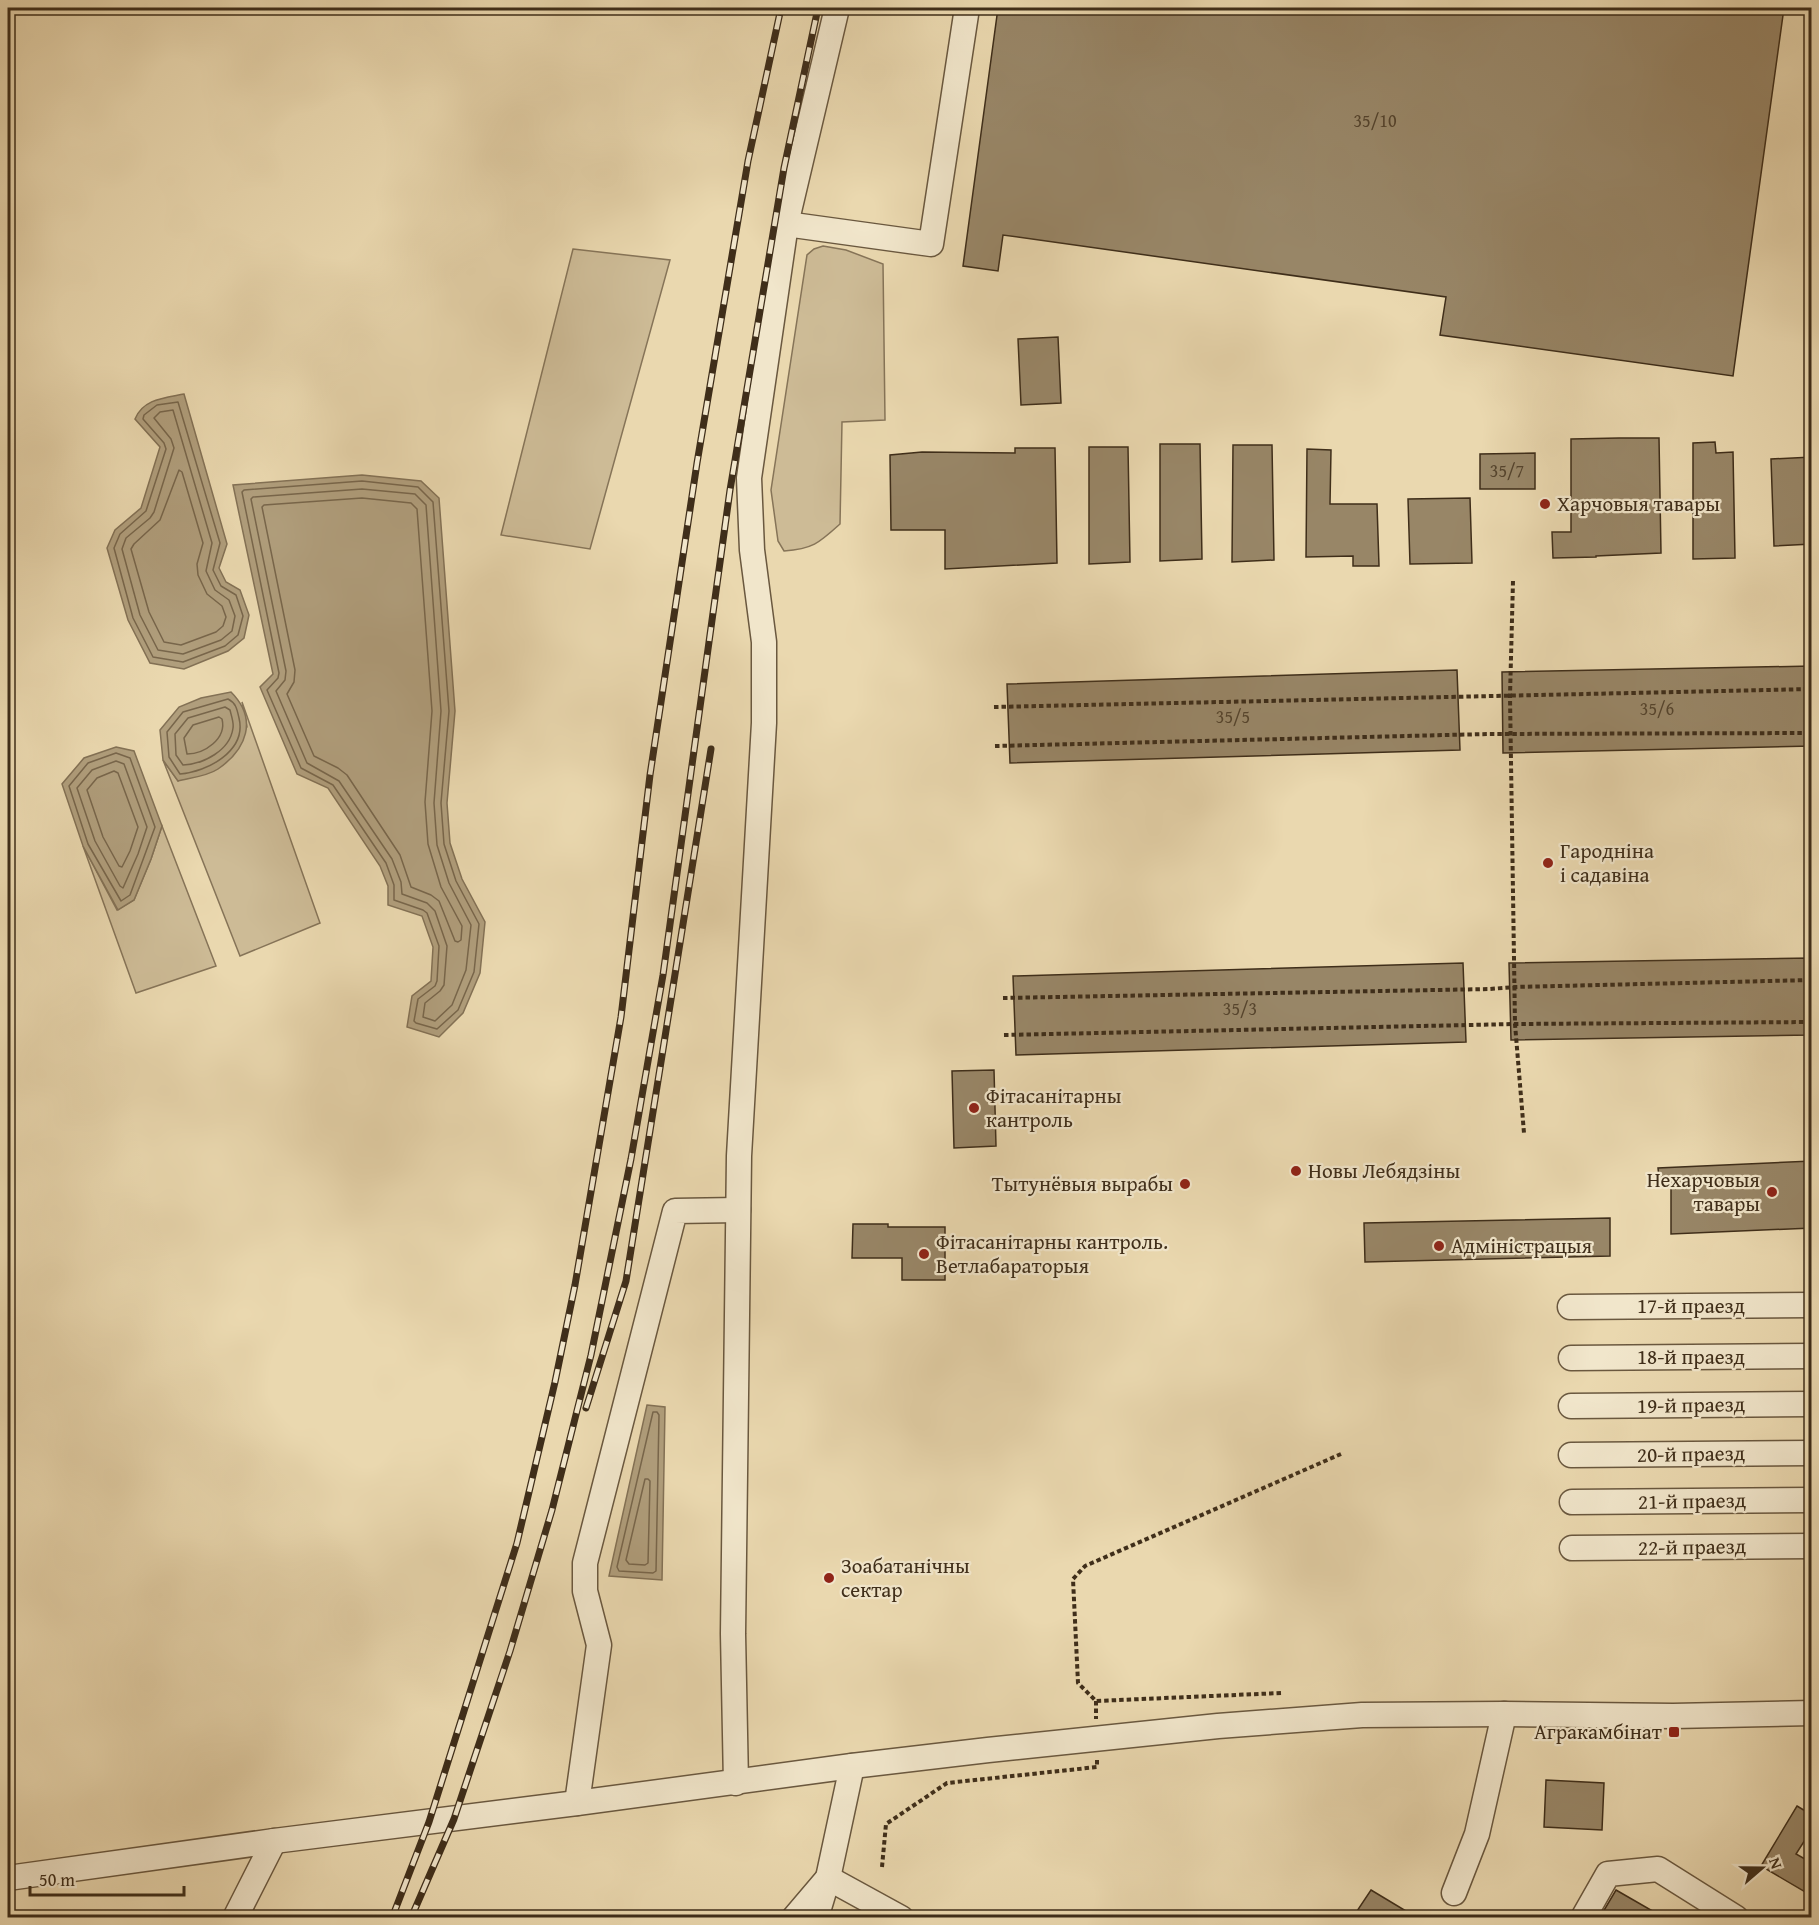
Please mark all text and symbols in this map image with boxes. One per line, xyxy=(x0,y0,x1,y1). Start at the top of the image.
house number: 35/10 xyxy=(1353,107,1397,134)
house number: 35/7 xyxy=(1490,457,1524,484)
place label: Харчовыя тавары xyxy=(1557,488,1720,519)
marker: Харчовыя тавары xyxy=(1538,497,1552,511)
house number: 35/6 xyxy=(1640,695,1674,722)
house number: 35/5 xyxy=(1216,703,1250,730)
place label: Гародніна і садавіна xyxy=(1560,835,1654,890)
marker: Гародніна і садавіна xyxy=(1541,856,1555,870)
house number: 35/3 xyxy=(1223,995,1257,1022)
place label: Фітасанітарны кантроль xyxy=(986,1080,1122,1135)
marker: Фітасанітарны кантроль xyxy=(967,1101,981,1115)
place label: Новы Лебядзіны xyxy=(1308,1155,1460,1186)
marker: Новы Лебядзіны xyxy=(1289,1164,1303,1178)
place label: Нехарчовыя тавары xyxy=(1647,1164,1760,1219)
place label: Тытунёвыя вырабы xyxy=(992,1168,1173,1199)
marker: Тытунёвыя вырабы xyxy=(1178,1177,1192,1191)
marker: Нехарчовыя тавары xyxy=(1765,1185,1779,1199)
place label: Фітасанітарны кантроль. Ветлабараторыя xyxy=(936,1226,1168,1281)
place label: Адміністрацыя xyxy=(1451,1230,1593,1261)
marker: Адміністрацыя xyxy=(1432,1239,1446,1253)
marker: Фітасанітарны кантроль. Ветлабараторыя xyxy=(917,1247,931,1261)
street label: 17-й праезд xyxy=(1637,1290,1746,1321)
street label: 18-й праезд xyxy=(1637,1341,1746,1372)
street label: 19-й праезд xyxy=(1637,1388,1746,1421)
street label: 20-й праезд xyxy=(1637,1437,1746,1470)
street label: 21-й праезд xyxy=(1638,1484,1747,1517)
street label: 22-й праезд xyxy=(1638,1530,1747,1563)
place label: Зоабатанічны сектар xyxy=(841,1550,970,1605)
marker: Зоабатанічны сектар xyxy=(822,1571,836,1585)
place label: Агракамбінат xyxy=(1534,1716,1662,1747)
marker: Агракамбінат xyxy=(1667,1725,1681,1739)
north arrow xyxy=(1732,1838,1792,1898)
text: N xyxy=(1763,1854,1789,1872)
scale bar xyxy=(30,1859,184,1897)
text: 50 m xyxy=(39,1866,75,1893)

